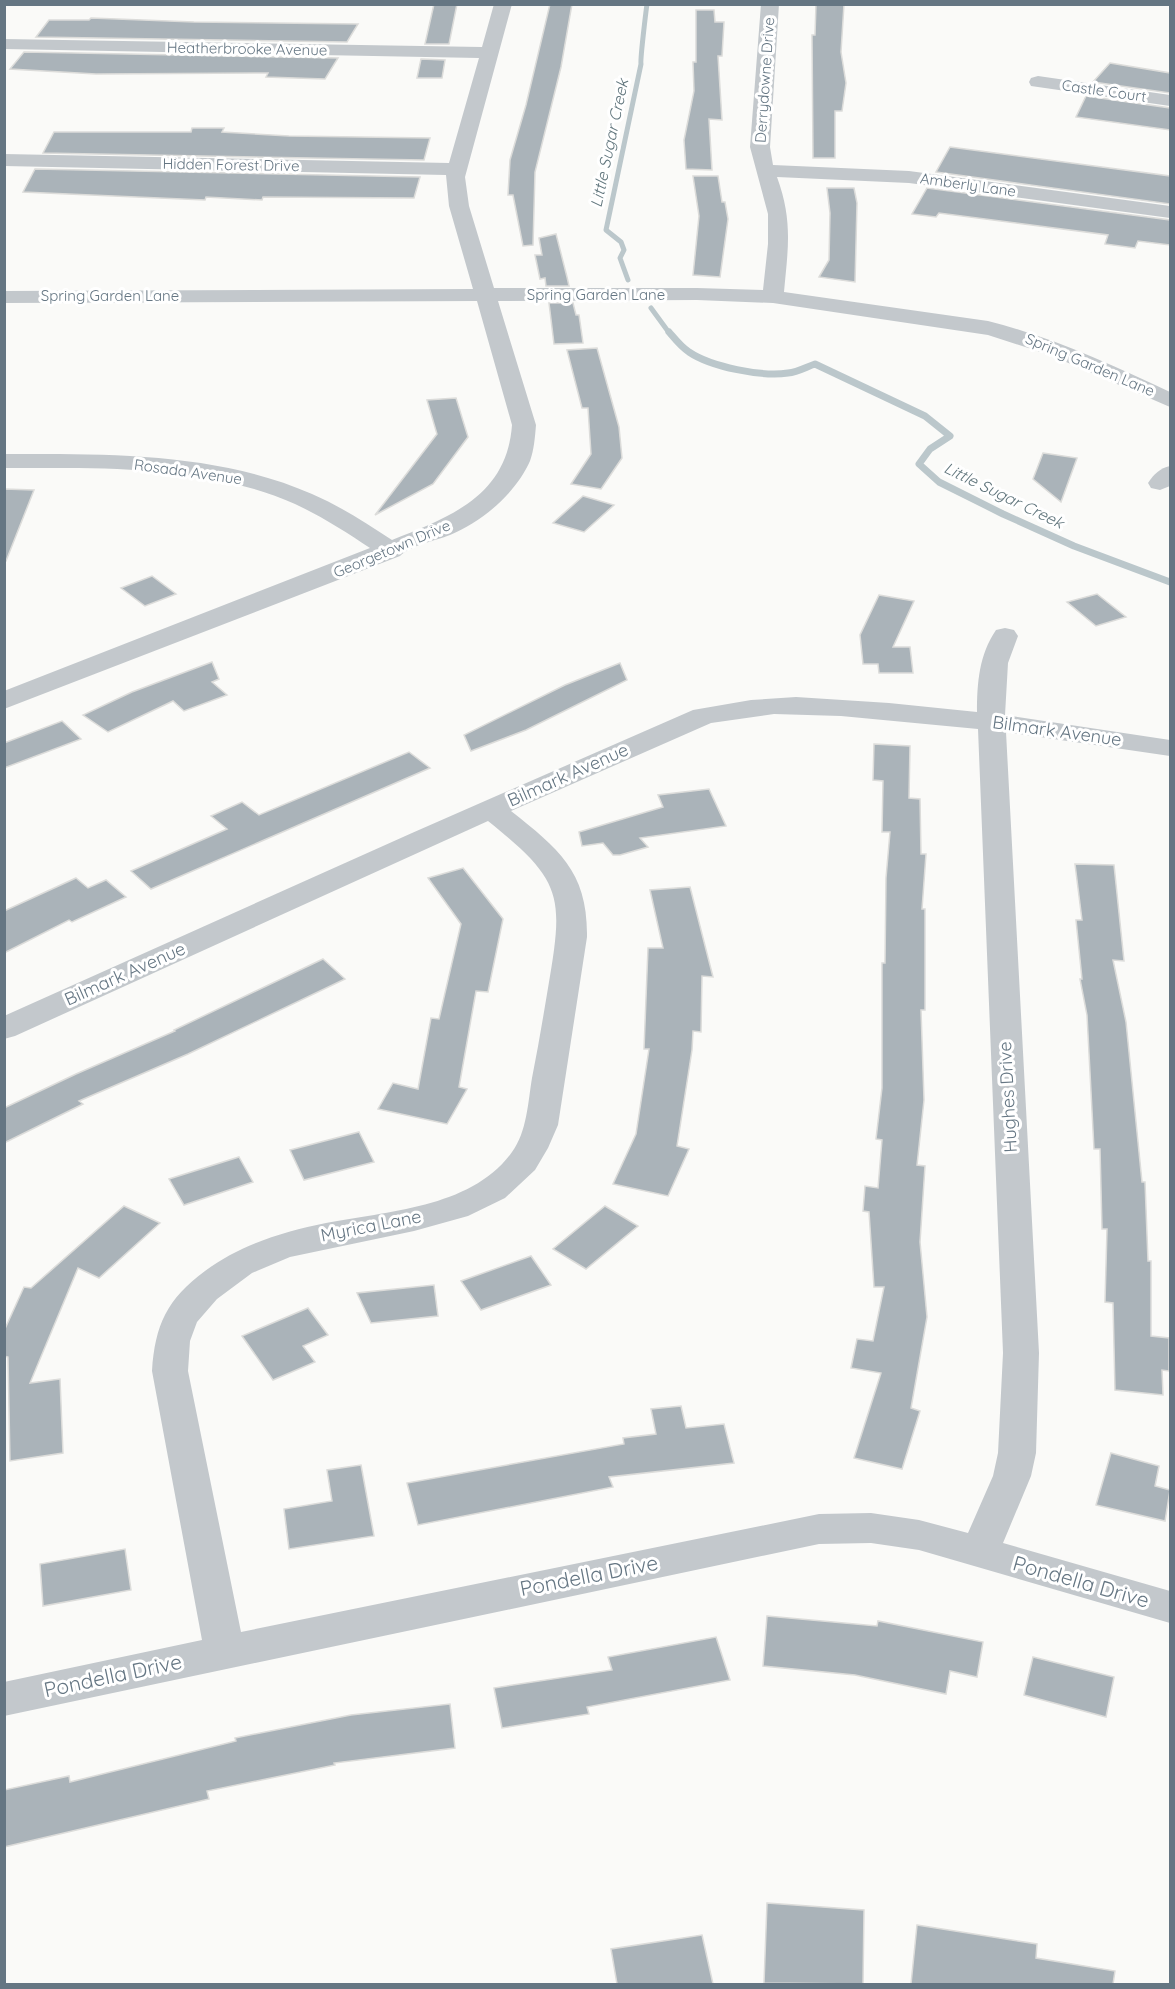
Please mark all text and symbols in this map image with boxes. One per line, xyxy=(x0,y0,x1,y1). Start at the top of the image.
street label: Derrydowne Drive xyxy=(751,16,778,144)
street label: Heatherbrooke Avenue xyxy=(167,38,327,59)
street label: Castle Court xyxy=(1061,75,1148,106)
water label: Little Sugar Creek xyxy=(586,76,633,209)
street label: Hidden Forest Drive xyxy=(162,154,300,175)
street label: Amberly Lane xyxy=(919,168,1017,201)
street label: Spring Garden Lane xyxy=(527,285,665,304)
street label: Spring Garden Lane xyxy=(41,286,179,305)
street label: Spring Garden Lane xyxy=(1023,329,1158,400)
street label: Rosada Avenue xyxy=(133,455,243,488)
water label: Little Sugar Creek xyxy=(941,457,1068,533)
street label: Georgetown Drive xyxy=(330,515,453,582)
street label: Bilmark Avenue xyxy=(991,710,1123,751)
street label: Bilmark Avenue xyxy=(504,738,632,812)
street label: Bilmark Avenue xyxy=(61,937,189,1011)
street label: Hughes Drive xyxy=(993,1041,1022,1153)
street label: Myrica Lane xyxy=(319,1204,423,1247)
street label: Pondella Drive xyxy=(517,1549,660,1601)
street label: Pondella Drive xyxy=(1010,1549,1152,1613)
street label: Pondella Drive xyxy=(41,1648,184,1702)

